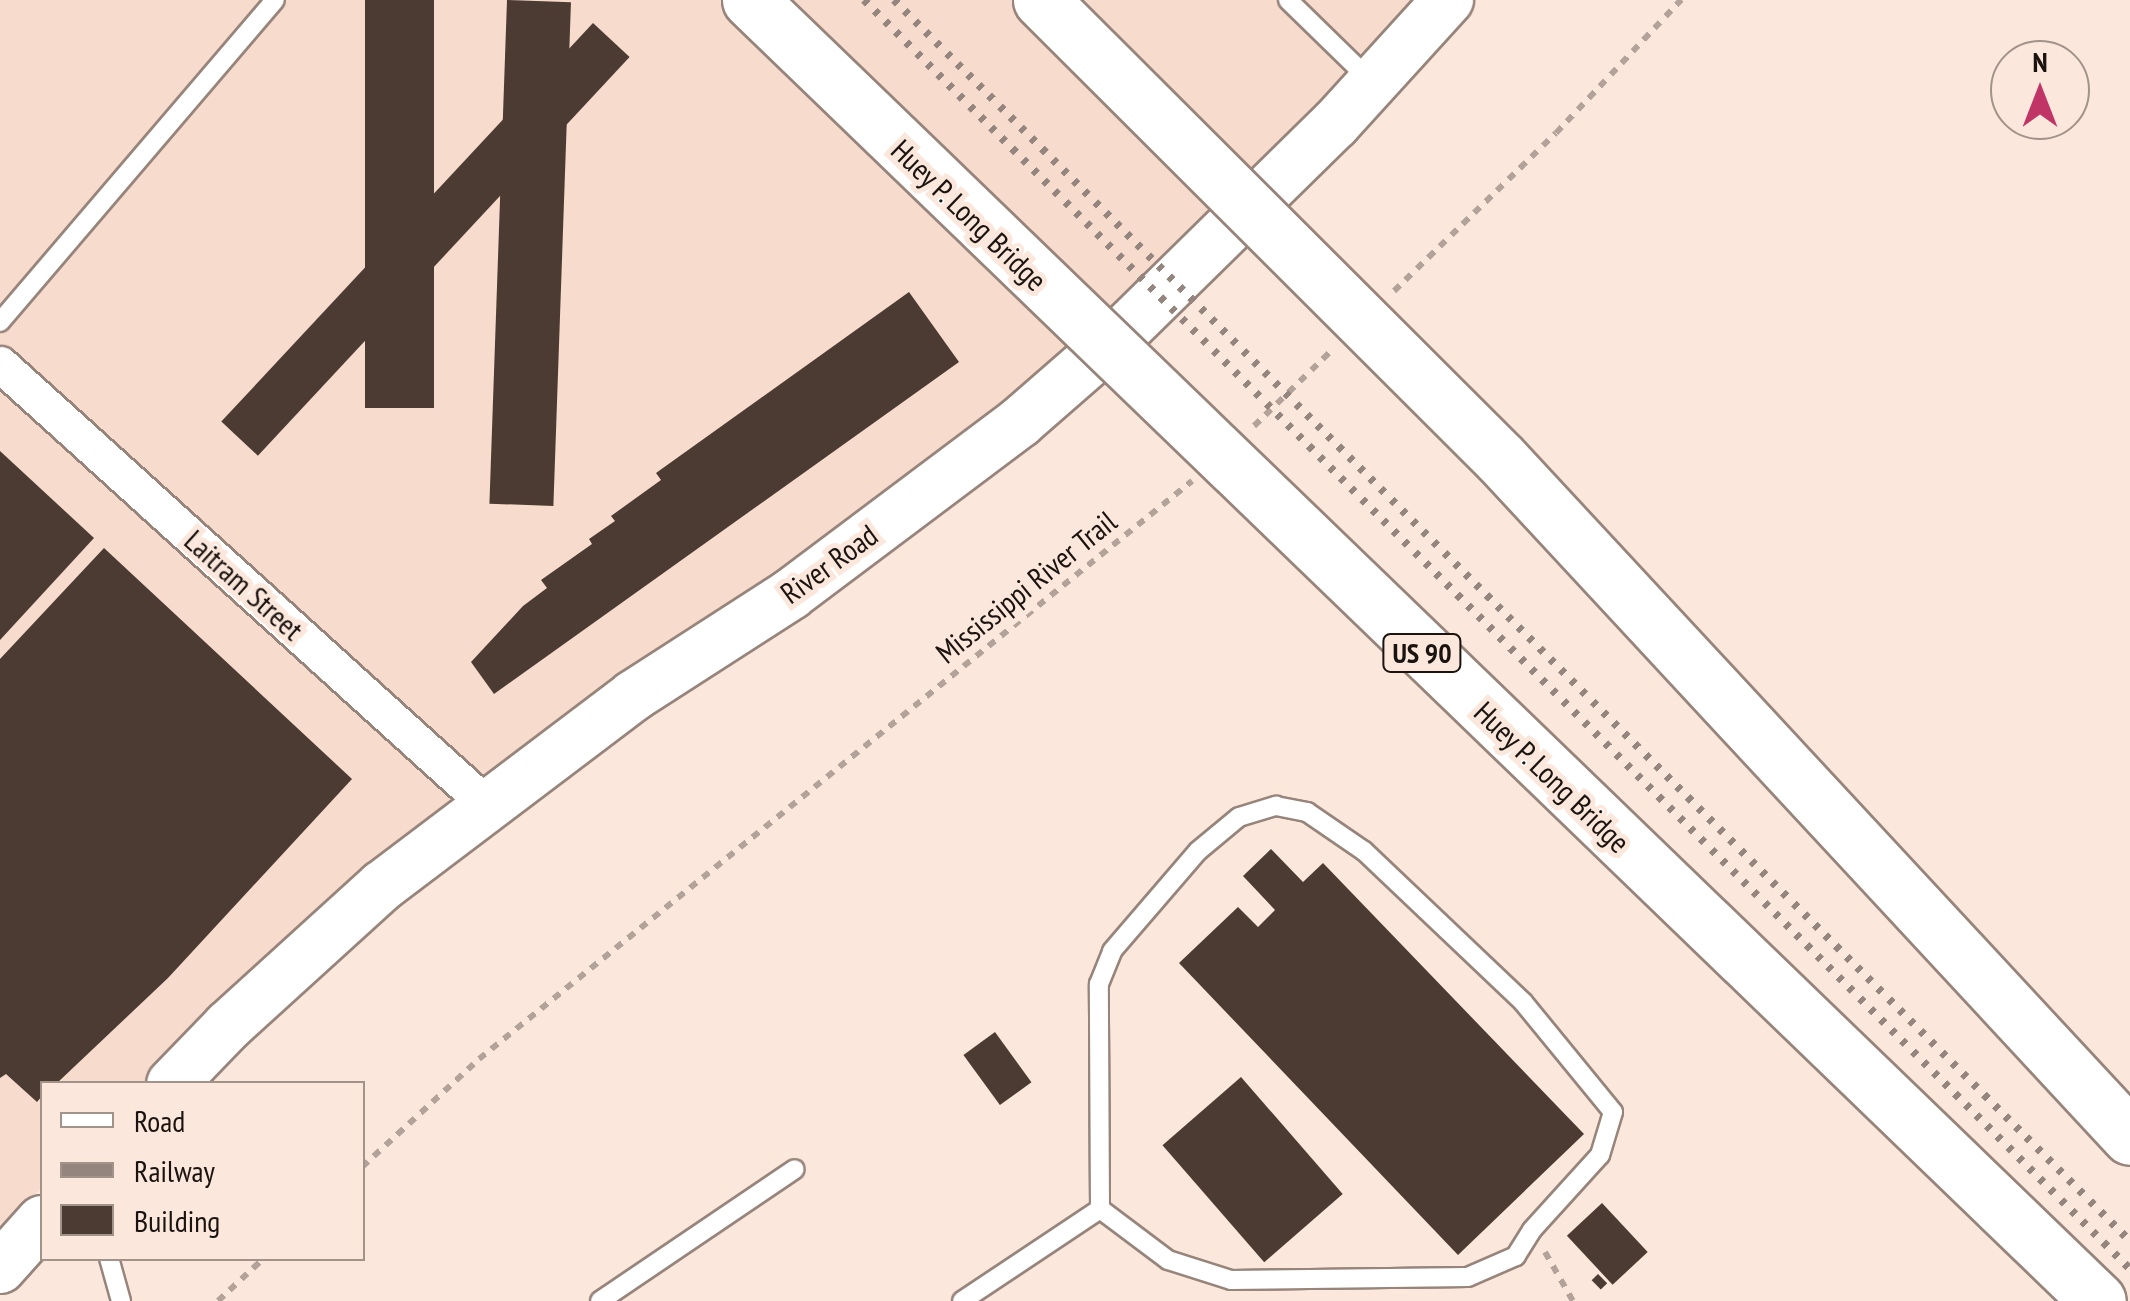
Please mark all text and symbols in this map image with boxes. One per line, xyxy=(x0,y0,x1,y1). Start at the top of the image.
north arrow xyxy=(1990,40,2090,140)
text: N xyxy=(2032,43,2048,80)
street label: Huey P. Long Bridge xyxy=(883,131,1055,299)
street label: Mississippi River Trail xyxy=(928,503,1124,671)
street label: River Road xyxy=(774,517,884,611)
street label: Laitram Street xyxy=(177,522,311,648)
road number: US 90 xyxy=(1382,630,1462,676)
street label: Huey P. Long Bridge xyxy=(1466,693,1638,861)
legend xyxy=(40,1081,365,1261)
text: Road xyxy=(134,1101,185,1140)
text: Railway xyxy=(134,1151,215,1190)
text: Building xyxy=(134,1201,220,1240)

